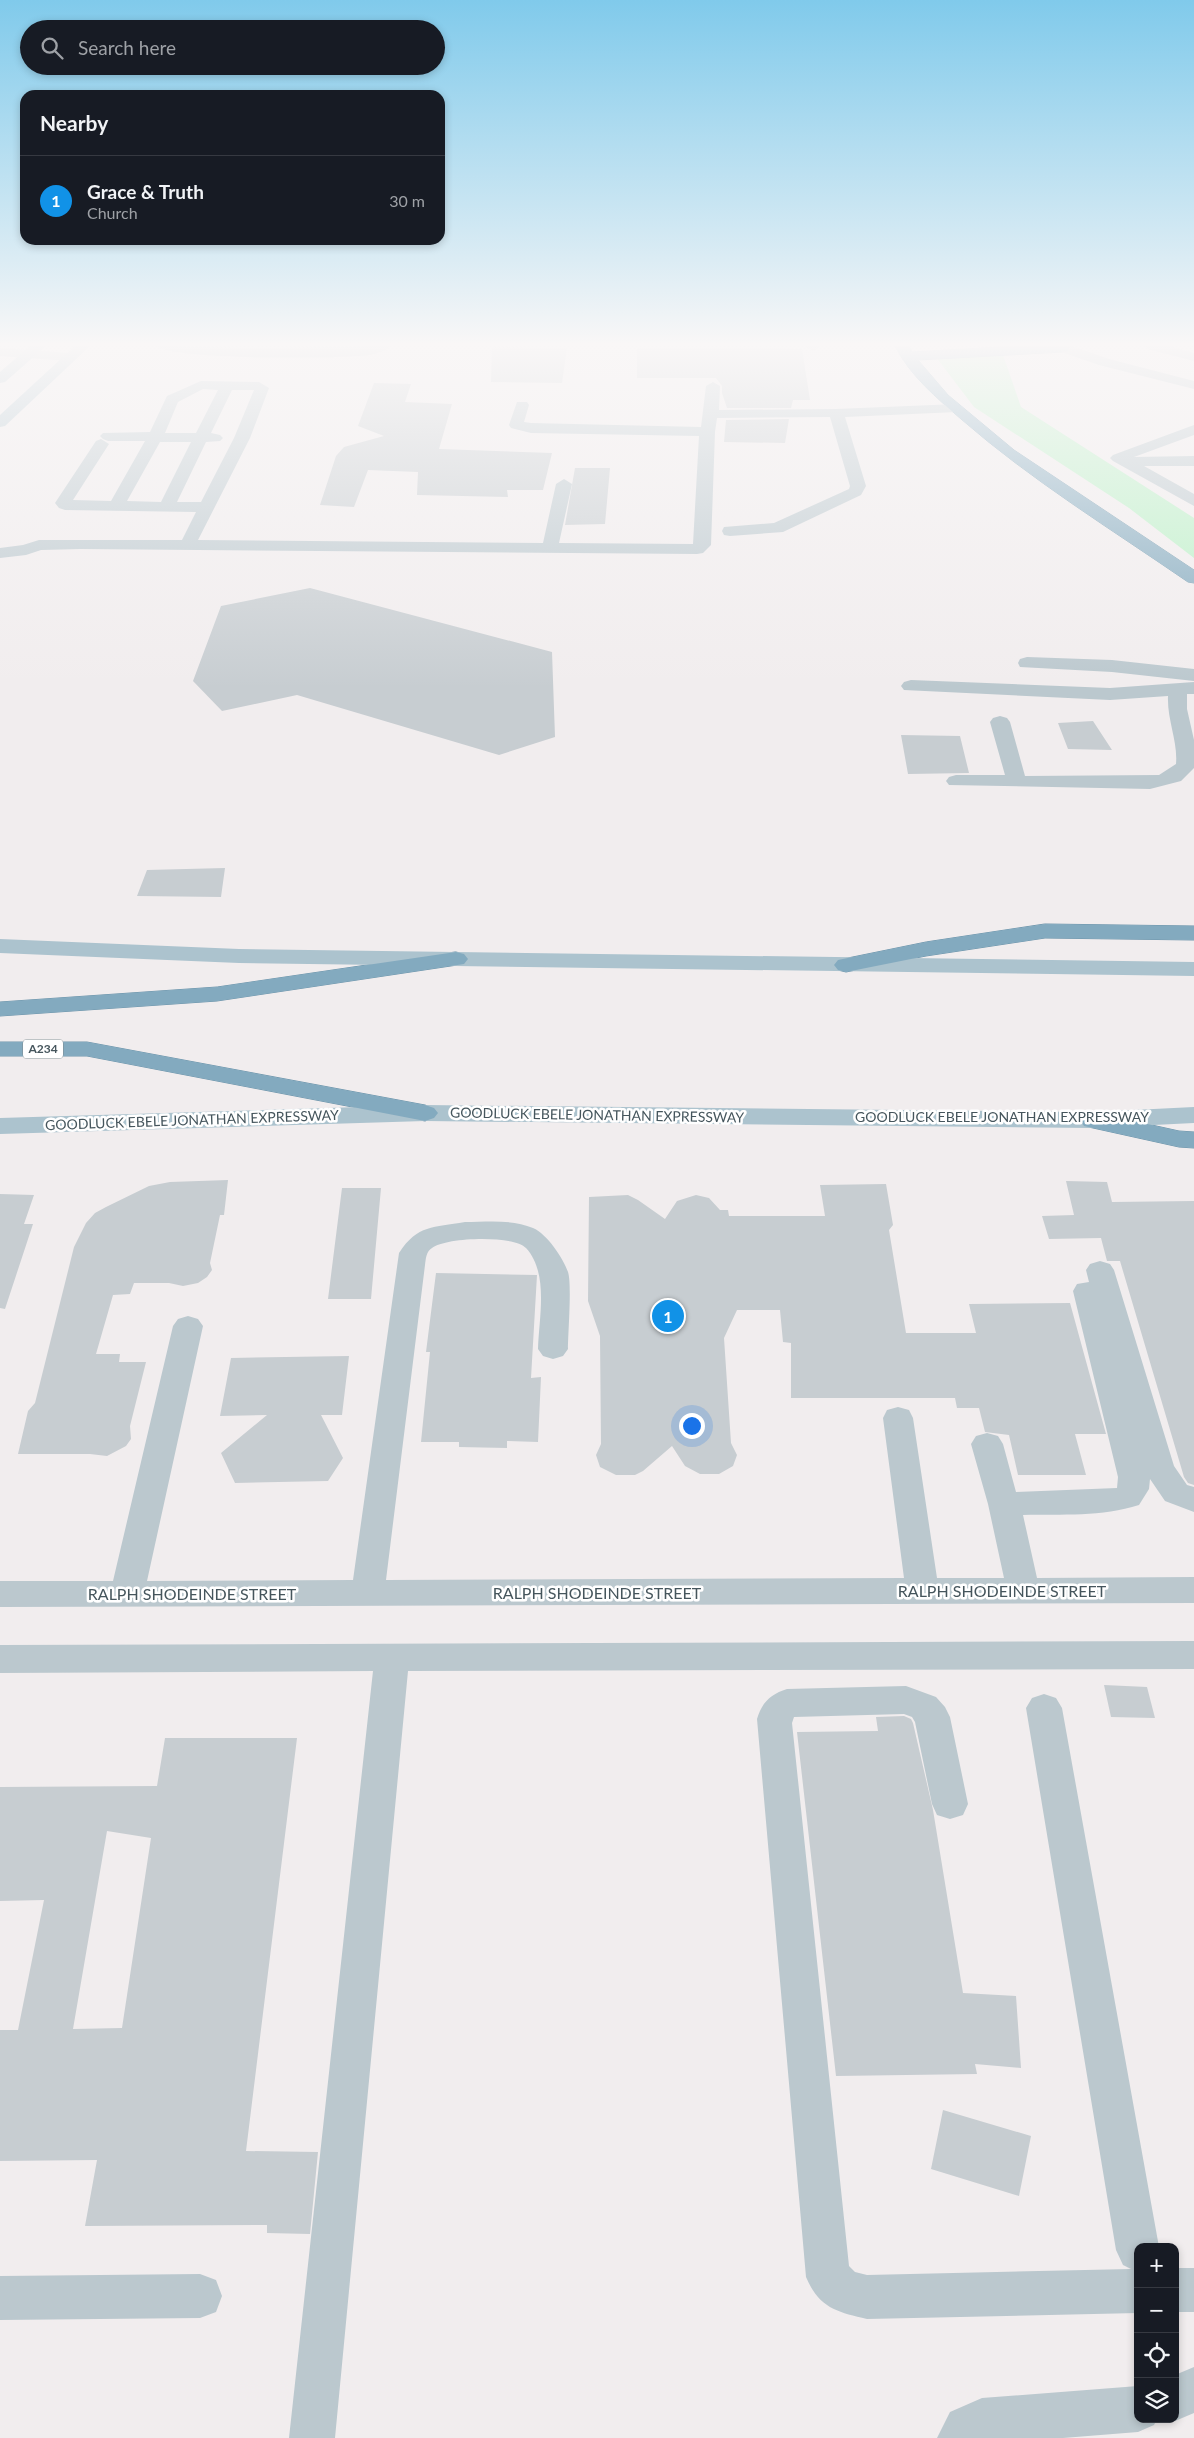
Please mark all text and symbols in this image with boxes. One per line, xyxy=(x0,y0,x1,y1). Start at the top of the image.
search box xyxy=(20,20,445,75)
icon: search xyxy=(38,34,66,62)
text: Search here xyxy=(78,36,176,59)
text: Nearby xyxy=(40,110,108,135)
text: Grace & Truth xyxy=(87,180,204,203)
text: 1 xyxy=(51,191,61,210)
text: 30 m xyxy=(389,191,425,210)
text: Church xyxy=(87,203,138,222)
road number: A234 xyxy=(23,1040,63,1058)
street label: GOODLUCK EBELE JONATHAN EXPRESSWAY xyxy=(450,1103,744,1126)
street label: GOODLUCK EBELE JONATHAN EXPRESSWAY xyxy=(45,1106,339,1133)
street label: GOODLUCK EBELE JONATHAN EXPRESSWAY xyxy=(855,1108,1149,1125)
pin: 1 xyxy=(652,1297,684,1335)
your location xyxy=(679,1413,705,1439)
street label: RALPH SHODEINDE STREET xyxy=(898,1581,1107,1600)
street label: RALPH SHODEINDE STREET xyxy=(493,1583,702,1602)
street label: RALPH SHODEINDE STREET xyxy=(88,1584,297,1603)
map controls xyxy=(1134,2243,1179,2423)
button: + xyxy=(1134,2243,1179,2288)
button: − xyxy=(1134,2288,1179,2333)
button: locate xyxy=(1134,2333,1179,2378)
button: layers xyxy=(1134,2378,1179,2423)

